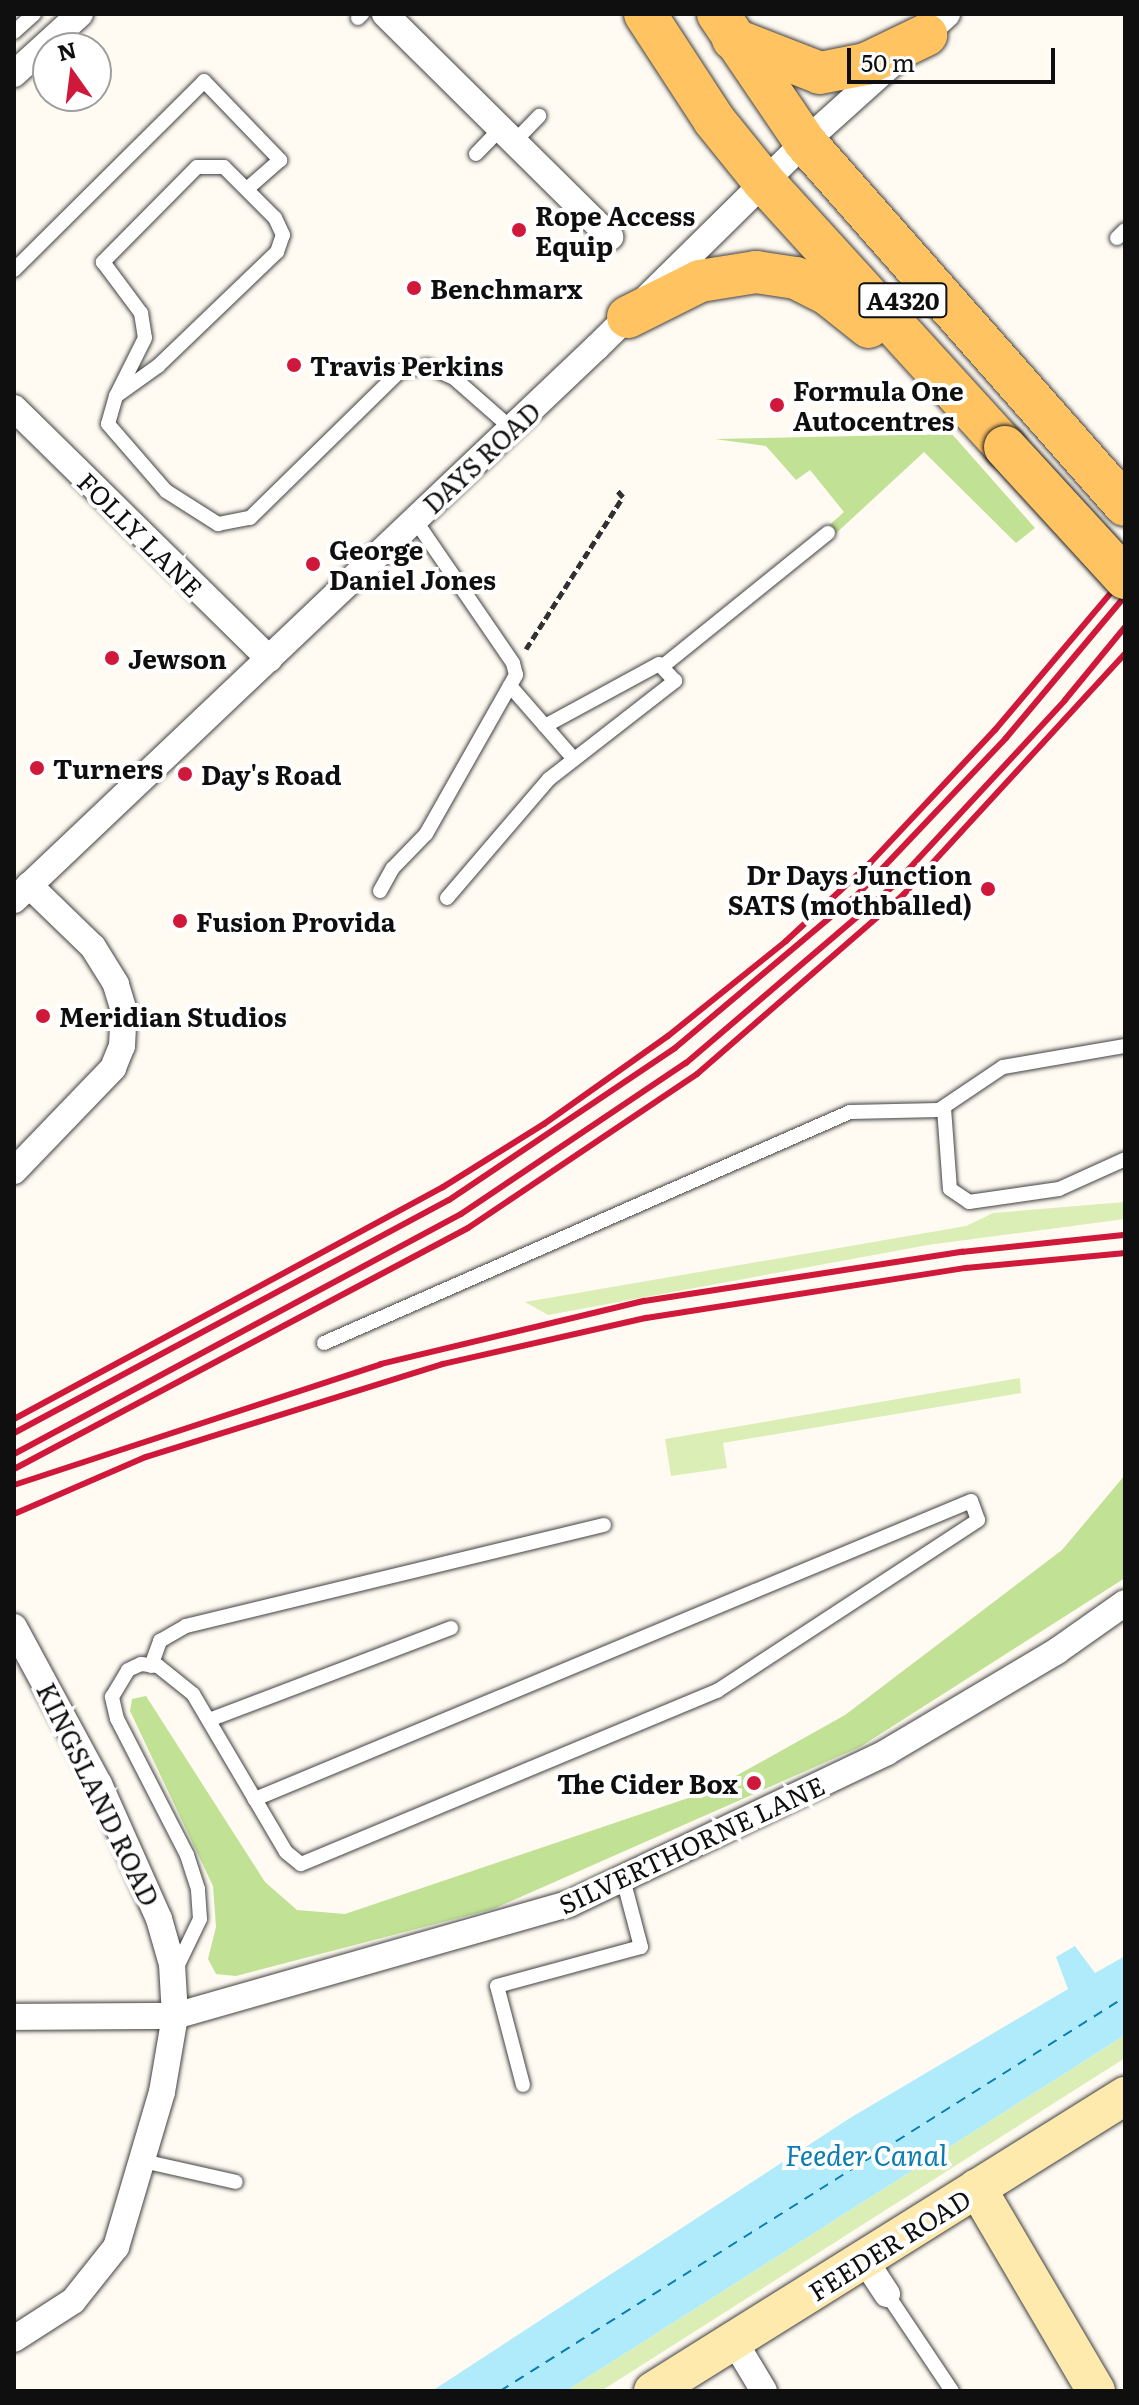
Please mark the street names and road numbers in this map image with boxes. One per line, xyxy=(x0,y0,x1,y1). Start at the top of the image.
road number: A4320 xyxy=(857,280,949,320)
street label: DAYS ROAD xyxy=(416,395,546,519)
street label: FOLLY LANE xyxy=(72,465,210,603)
street label: KINGSLAND ROAD xyxy=(31,1677,167,1911)
street label: SILVERTHORNE LANE xyxy=(553,1769,829,1919)
street label: FEEDER ROAD xyxy=(802,2182,976,2306)

